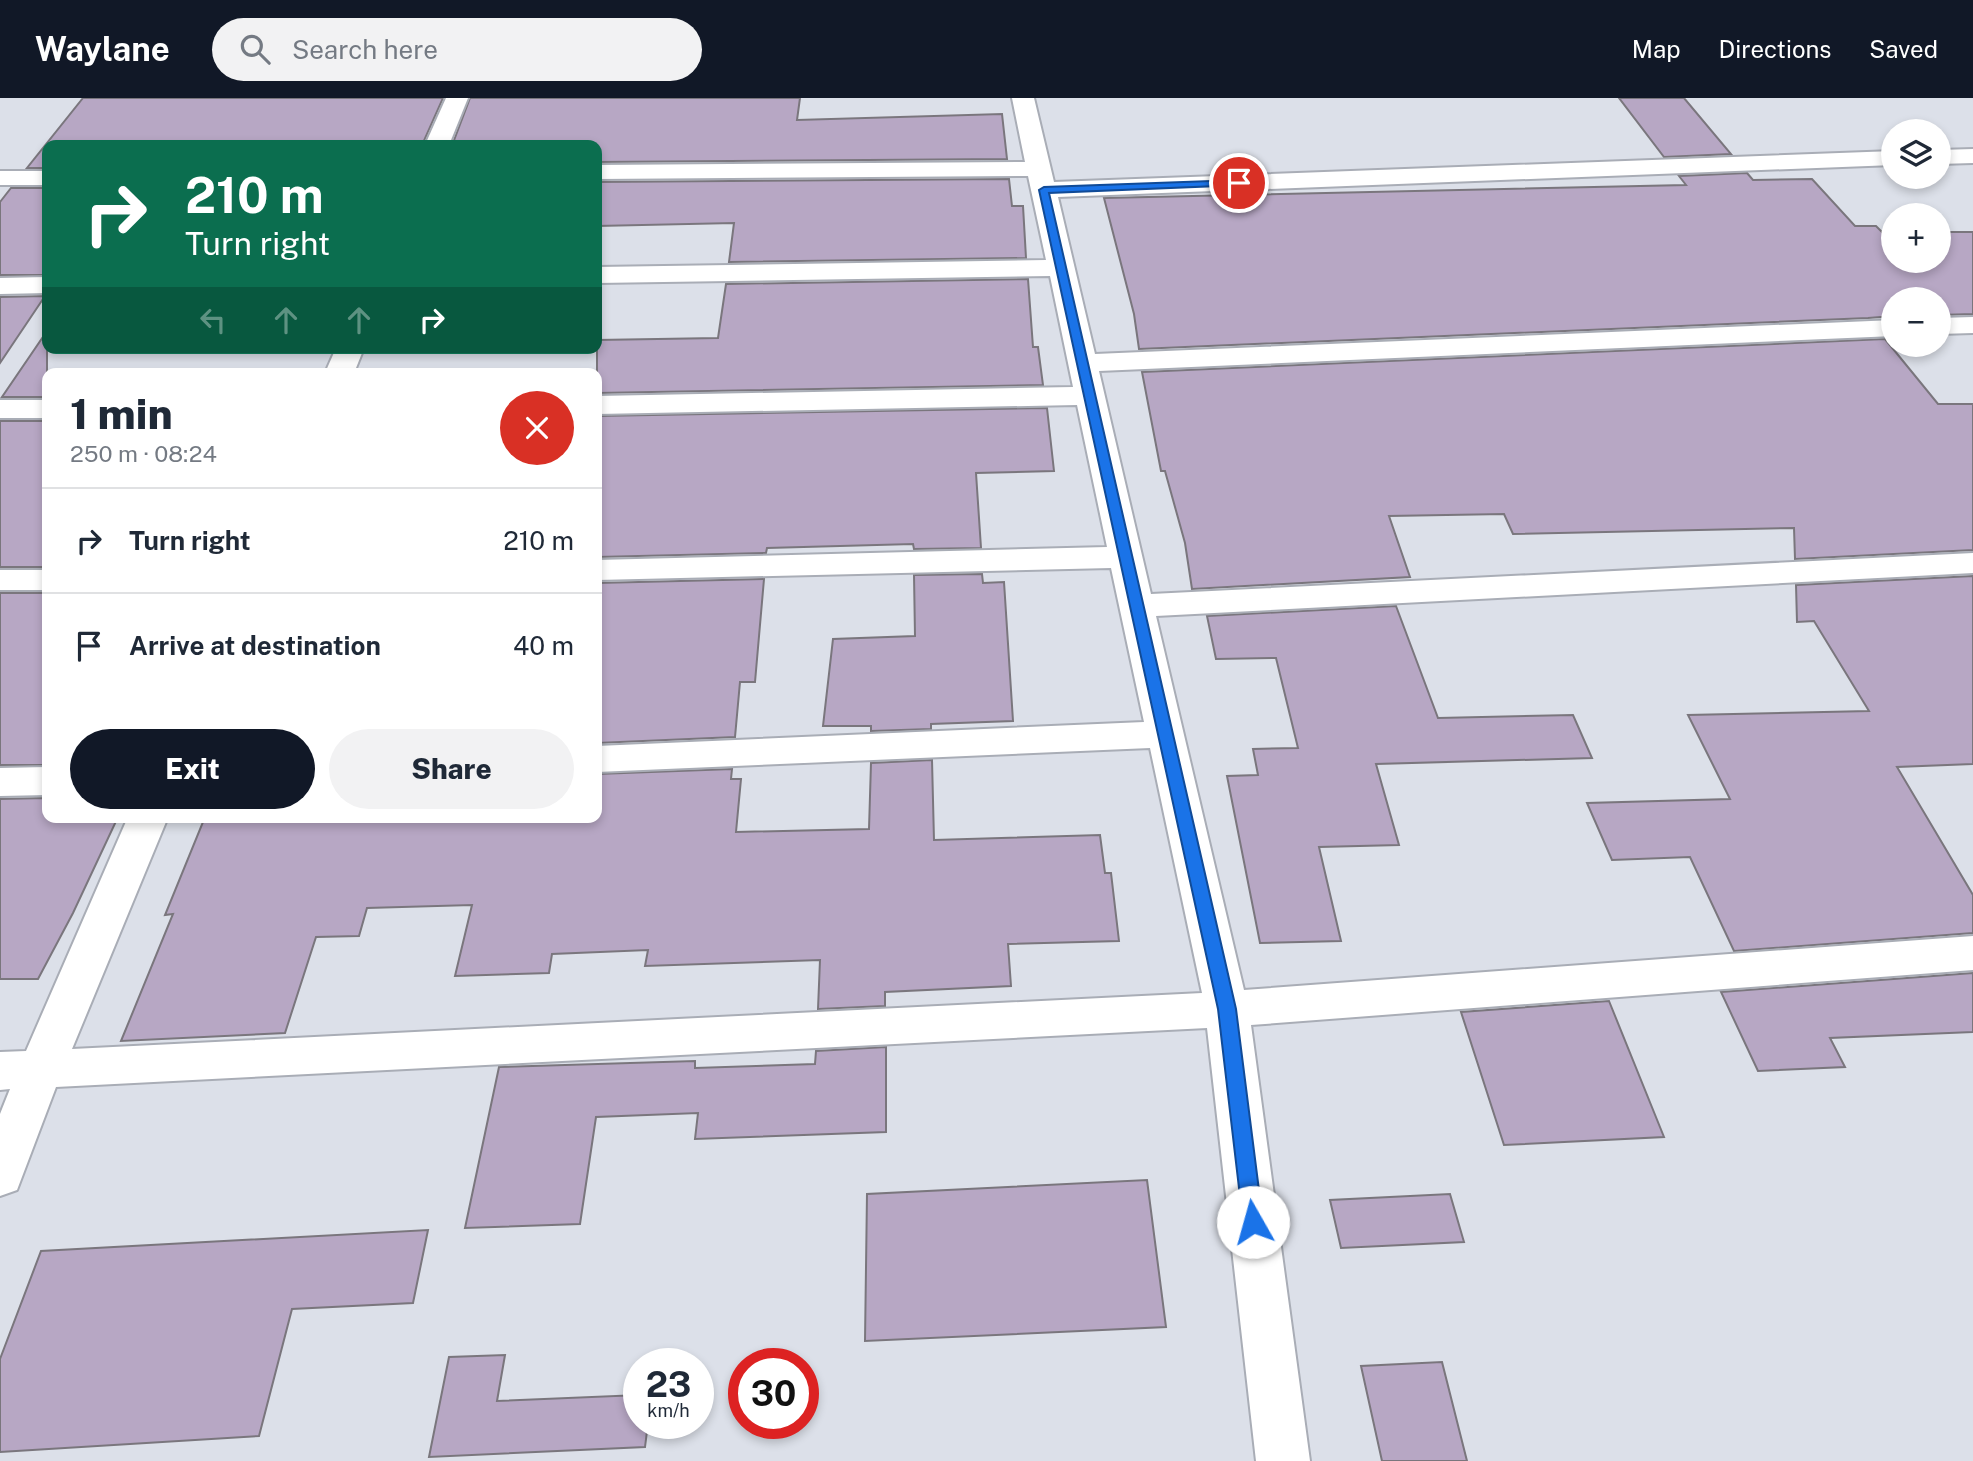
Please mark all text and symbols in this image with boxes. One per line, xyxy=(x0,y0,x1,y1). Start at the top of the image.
search box xyxy=(212,18,702,81)
text: Waylane xyxy=(35,30,170,68)
icon: search xyxy=(236,30,274,68)
text: Search here xyxy=(292,34,438,65)
text: Map xyxy=(1632,35,1681,63)
text: Directions xyxy=(1719,35,1831,63)
text: Saved xyxy=(1869,35,1938,63)
map controls xyxy=(1881,119,1951,357)
button: layers xyxy=(1881,119,1951,189)
pin xyxy=(1209,153,1269,213)
icon: arrive xyxy=(1220,164,1258,202)
text: 210 m xyxy=(185,166,324,224)
icon: right xyxy=(70,168,161,259)
button: + xyxy=(1881,203,1951,273)
text: Turn right xyxy=(185,225,330,262)
button: − xyxy=(1881,287,1951,357)
icon: left xyxy=(194,301,232,339)
icon: ahead xyxy=(267,301,305,339)
icon: ahead xyxy=(340,301,378,339)
icon: right xyxy=(413,301,451,339)
text: 1 min xyxy=(70,389,173,438)
button: close xyxy=(500,391,574,465)
text: 250 m · 08:24 xyxy=(70,440,217,467)
icon: right xyxy=(70,522,108,560)
text: Turn right xyxy=(129,525,251,556)
text: 210 m xyxy=(503,525,574,556)
icon: arrive xyxy=(70,627,108,665)
text: Arrive at destination xyxy=(129,630,381,661)
text: 40 m xyxy=(513,630,574,661)
button: Exit xyxy=(70,729,315,809)
button: Share xyxy=(329,729,574,809)
position arrow xyxy=(1216,1185,1290,1259)
speed limit sign: 30 xyxy=(728,1348,819,1439)
text: 23 xyxy=(646,1364,691,1405)
text: km/h xyxy=(647,1400,690,1421)

